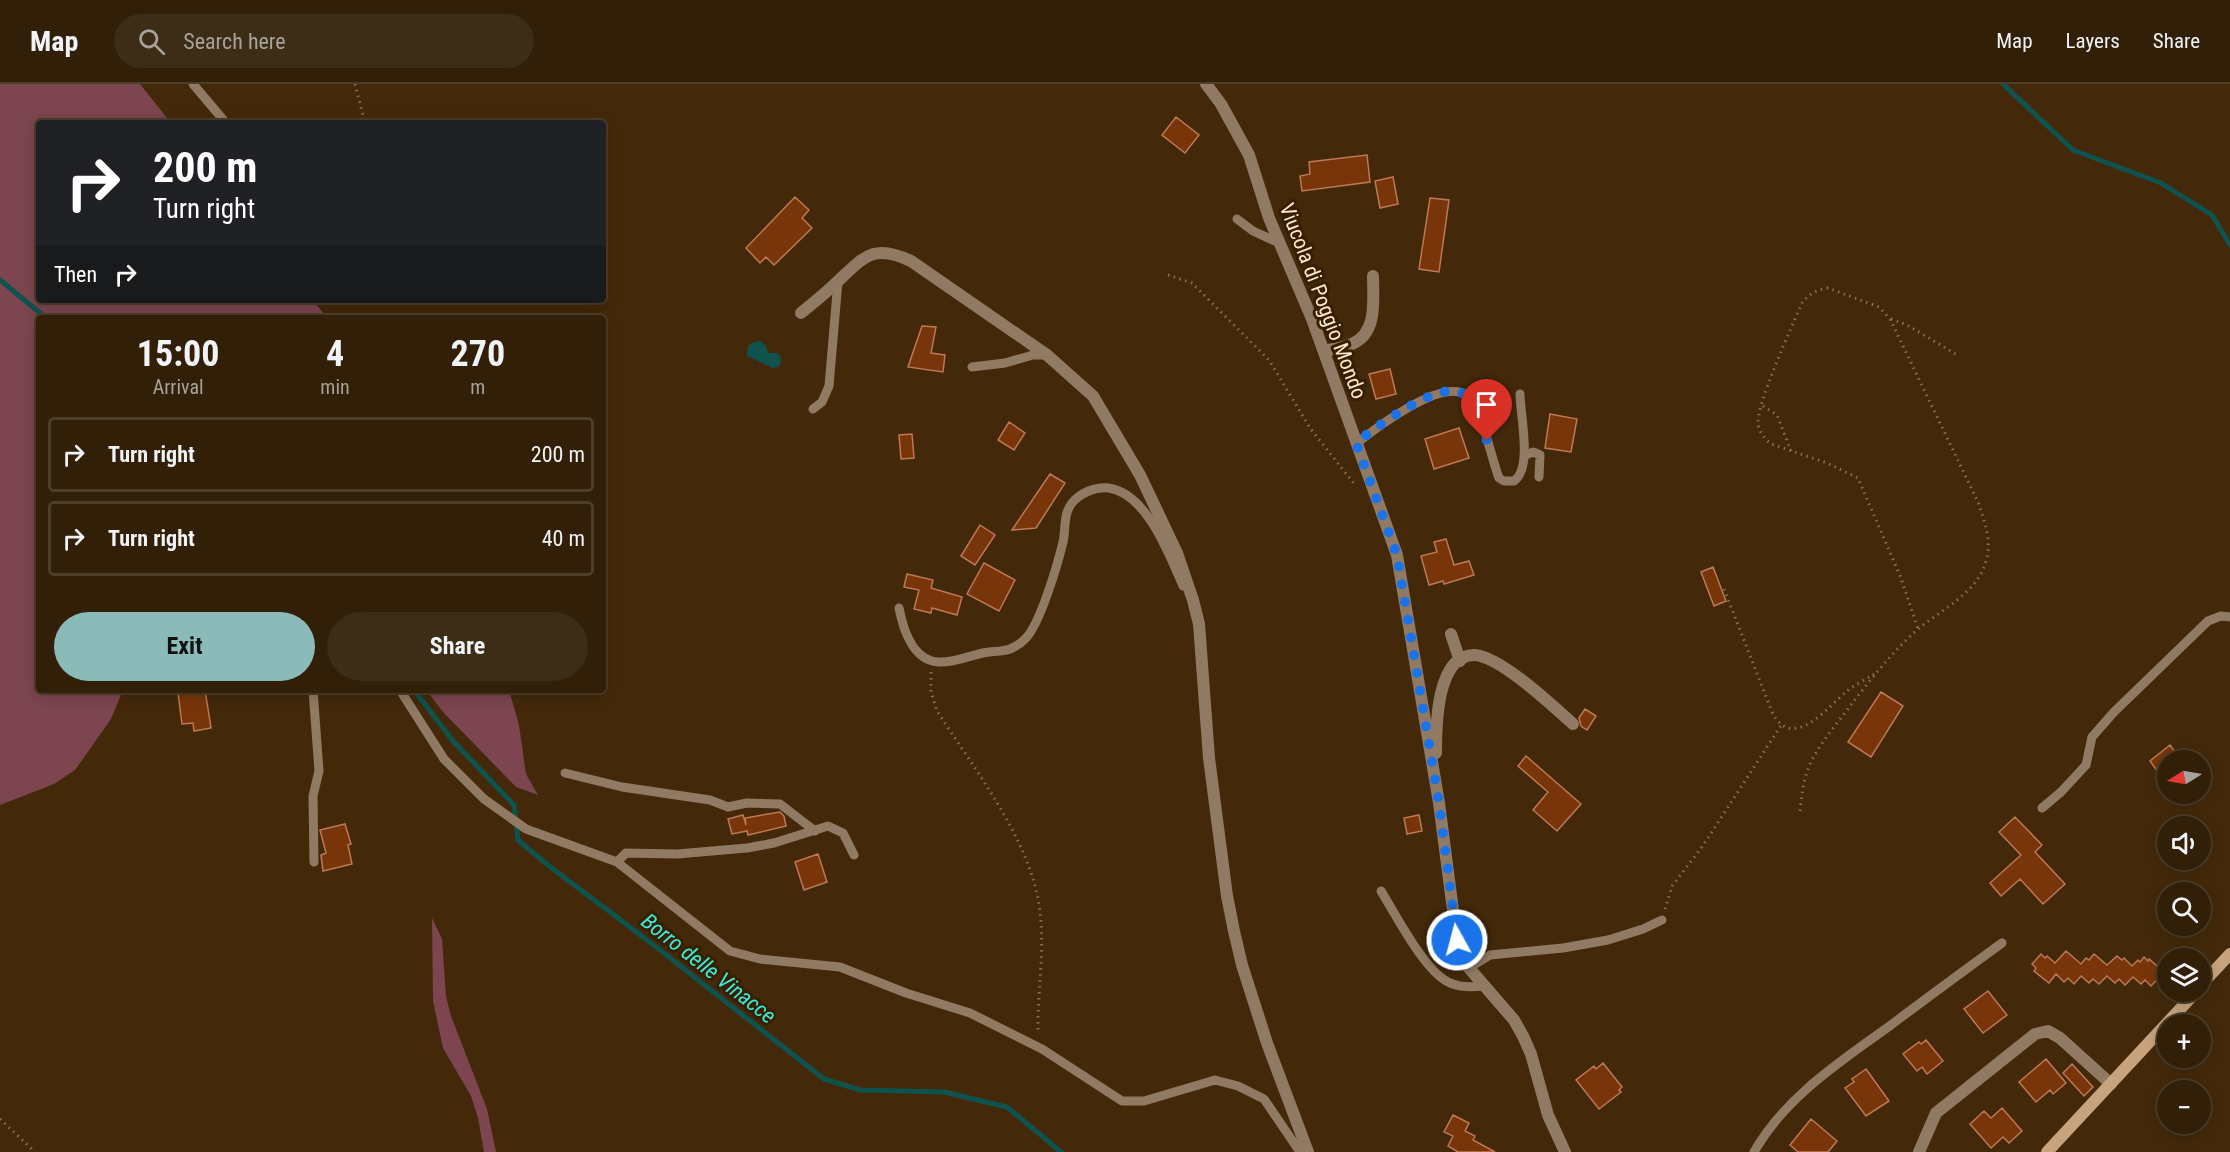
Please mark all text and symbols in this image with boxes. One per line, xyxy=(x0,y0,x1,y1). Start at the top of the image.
search box xyxy=(114,14,534,68)
text: Map xyxy=(30,25,78,58)
icon: search xyxy=(135,25,168,58)
text: Search here xyxy=(183,29,286,54)
text: Map xyxy=(1996,29,2033,53)
text: Layers xyxy=(2066,29,2120,53)
text: Share xyxy=(2153,29,2200,53)
text: 200 m xyxy=(153,143,258,192)
icon: right xyxy=(54,144,132,222)
text: Turn right xyxy=(153,193,255,225)
street label: Viucola di Poggio Mondo xyxy=(1275,200,1371,402)
icon: right xyxy=(109,258,142,291)
text: Then xyxy=(54,262,97,287)
text: 15:00 xyxy=(137,333,219,375)
text: 4 xyxy=(326,333,344,375)
text: 270 xyxy=(451,333,505,375)
text: Arrival xyxy=(153,375,204,399)
text: min xyxy=(320,375,350,399)
text: m xyxy=(470,375,485,399)
pin xyxy=(1461,379,1512,441)
icon: arrive xyxy=(1470,388,1503,421)
icon: right xyxy=(57,438,90,471)
text: Turn right xyxy=(108,442,195,467)
text: 200 m xyxy=(531,442,585,467)
icon: right xyxy=(57,522,90,555)
text: Turn right xyxy=(108,526,195,551)
text: 40 m xyxy=(542,526,585,551)
button: Exit xyxy=(54,612,315,681)
button: Share xyxy=(327,612,588,681)
north arrow xyxy=(2157,750,2211,804)
map controls xyxy=(2157,750,2211,1134)
button: sound xyxy=(2157,816,2211,870)
button: search xyxy=(2157,882,2211,936)
water label: Borro delle Vinacce xyxy=(637,908,781,1029)
position arrow xyxy=(1425,908,1489,972)
button: layers xyxy=(2157,948,2211,1002)
button: + xyxy=(2157,1014,2211,1068)
button: − xyxy=(2157,1080,2211,1134)

